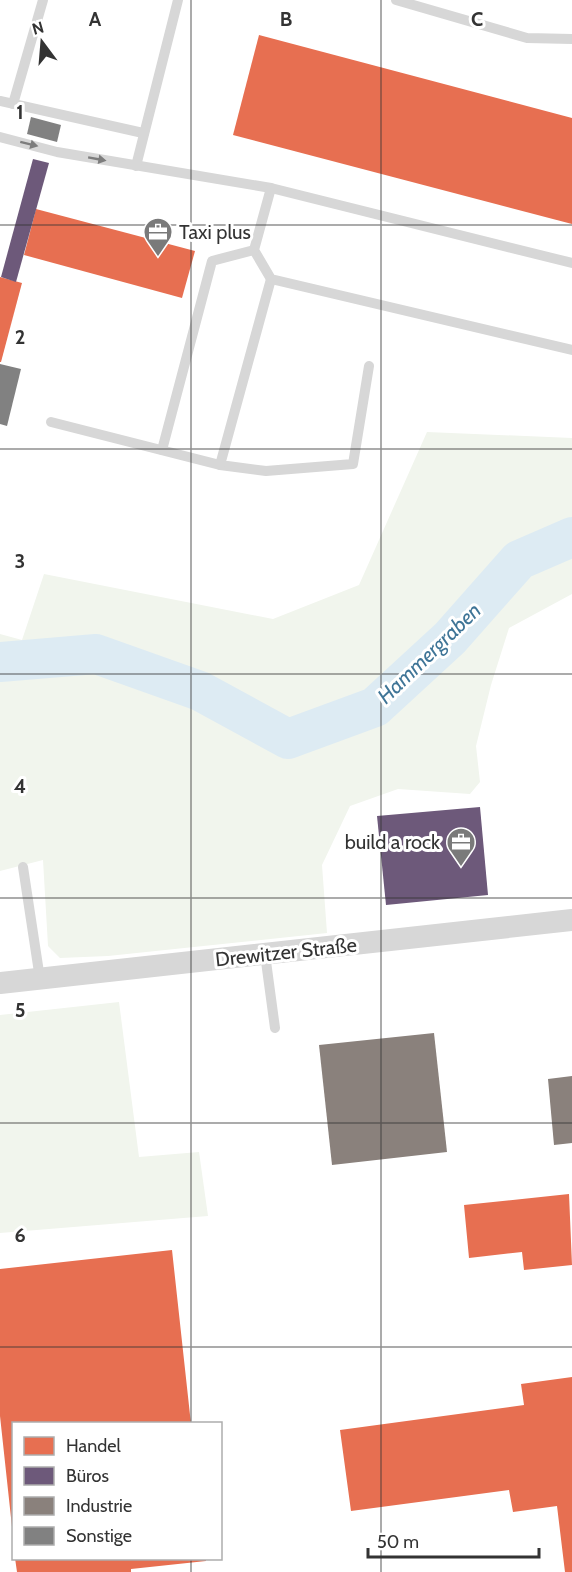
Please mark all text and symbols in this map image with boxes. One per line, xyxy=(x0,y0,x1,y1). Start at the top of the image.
text: A xyxy=(89,7,102,31)
text: B xyxy=(280,7,292,31)
text: C xyxy=(471,7,483,31)
north arrow xyxy=(12,12,72,72)
text: N xyxy=(30,17,46,39)
text: 1 xyxy=(16,100,24,124)
one-way arrow xyxy=(20,140,38,150)
one-way arrow xyxy=(87,155,106,164)
office icon: Taxi plus xyxy=(142,216,174,258)
place label: Taxi plus xyxy=(179,220,251,244)
text: 2 xyxy=(15,325,25,349)
text: 3 xyxy=(15,549,25,573)
water label: Hammergraben xyxy=(372,598,486,708)
text: 4 xyxy=(14,774,26,798)
office icon: build a rock xyxy=(445,826,477,868)
place label: build a rock xyxy=(345,830,440,854)
street label: Drewitzer Straße xyxy=(214,933,358,971)
text: 5 xyxy=(15,998,25,1022)
text: 6 xyxy=(14,1223,26,1247)
legend xyxy=(12,1422,222,1560)
text: Handel xyxy=(66,1435,121,1457)
text: Büros xyxy=(66,1465,109,1487)
text: Industrie xyxy=(66,1495,132,1517)
scale bar xyxy=(368,1521,539,1559)
text: Sonstige xyxy=(66,1525,132,1547)
text: 50 m xyxy=(377,1531,419,1553)

